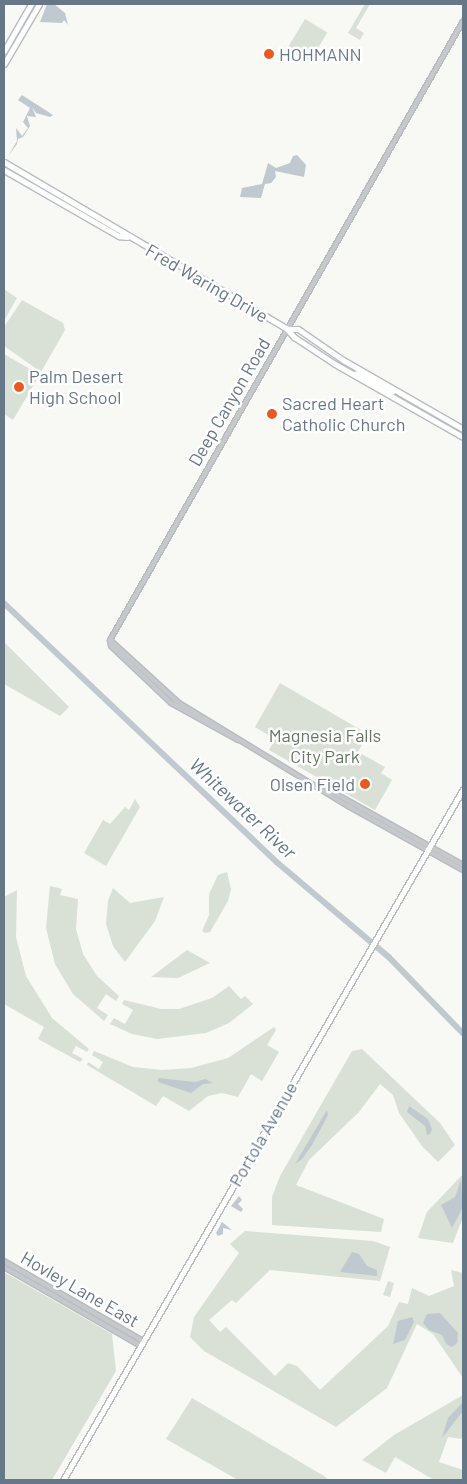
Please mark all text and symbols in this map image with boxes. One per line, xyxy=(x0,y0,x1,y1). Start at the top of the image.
place label: HOHMANN xyxy=(279,43,362,65)
marker: HOHMANN xyxy=(263,48,275,60)
street label: Fred Waring Drive xyxy=(142,239,272,327)
street label: Deep Canyon Road xyxy=(184,334,274,470)
place label: Palm Desert High School xyxy=(29,366,124,408)
marker: Palm Desert High School xyxy=(13,381,25,393)
place label: Sacred Heart Catholic Church xyxy=(282,393,405,436)
marker: Sacred Heart Catholic Church xyxy=(266,408,278,420)
park label: Magnesia Falls City Park xyxy=(269,725,381,768)
water label: Whitewater River xyxy=(185,753,301,863)
place label: Olsen Field xyxy=(270,773,355,795)
marker: Olsen Field xyxy=(359,778,371,790)
street label: Portola Avenue xyxy=(224,1078,302,1190)
street label: Hovley Lane East xyxy=(17,1246,143,1332)

